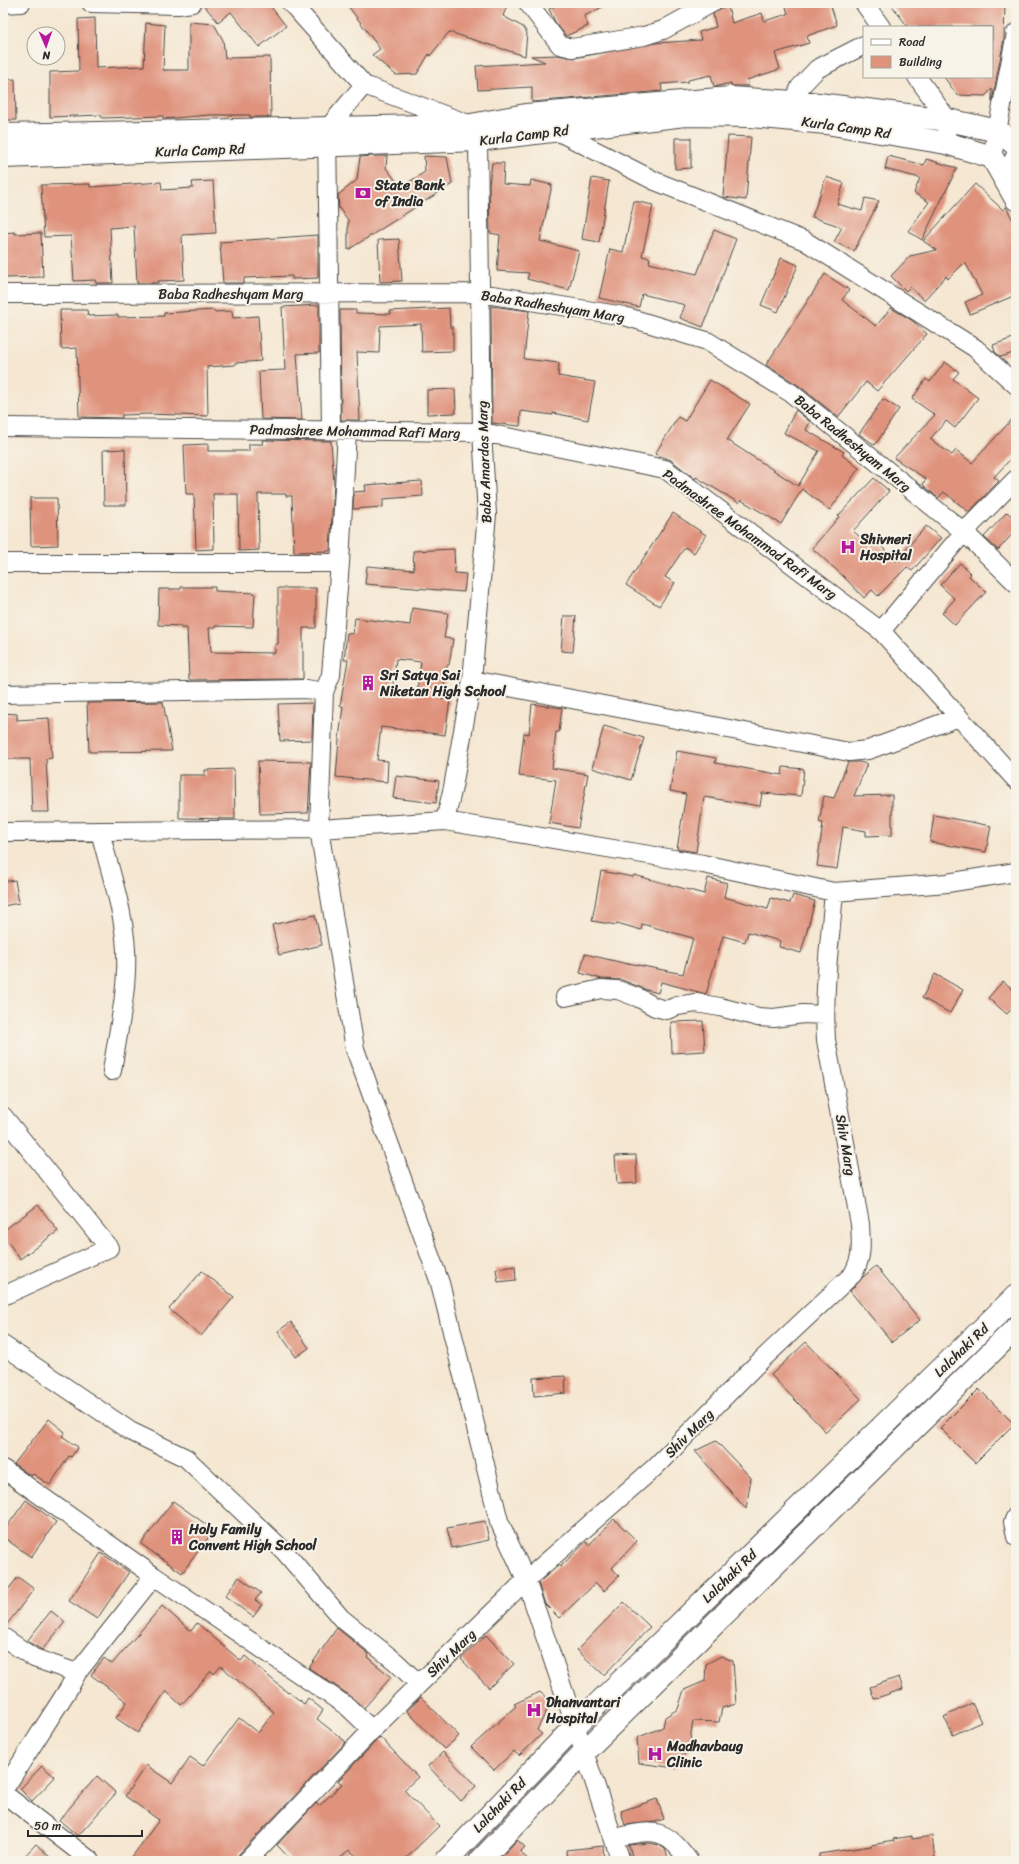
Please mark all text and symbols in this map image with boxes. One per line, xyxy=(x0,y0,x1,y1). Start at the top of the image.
north arrow xyxy=(26,26,66,66)
legend xyxy=(863,26,993,78)
text: Road xyxy=(899,31,926,53)
text: N xyxy=(42,46,51,65)
text: Building xyxy=(899,51,942,73)
street label: Kurla Camp Rd xyxy=(800,109,894,146)
street label: Kurla Camp Rd xyxy=(478,117,572,153)
street label: Kurla Camp Rd xyxy=(155,136,247,165)
place label: State Bank of India xyxy=(374,173,445,214)
bank icon: State Bank of India xyxy=(354,184,372,202)
street label: Baba Radheshyam Marg xyxy=(158,282,304,307)
street label: Baba Radheshyam Marg xyxy=(479,283,627,330)
street label: Baba Radheshyam Marg xyxy=(788,388,917,499)
street label: Baba Amardas Marg xyxy=(470,400,499,524)
street label: Padmashree Mohammad Rafi Marg xyxy=(249,417,461,446)
street label: Padmashree Mohammad Rafi Marg xyxy=(657,462,842,606)
place label: Shivneri Hospital xyxy=(859,527,912,568)
hospital icon: Shivneri Hospital xyxy=(839,538,857,556)
place label: Sri Satya Sai Niketan High School xyxy=(379,663,507,704)
building icon: Sri Satya Sai Niketan High School xyxy=(359,674,377,692)
street label: Shiv Marg xyxy=(828,1112,863,1178)
street label: Lalchaki Rd xyxy=(928,1316,996,1384)
street label: Shiv Marg xyxy=(659,1403,720,1464)
place label: Holy Family Convent High School xyxy=(188,1517,318,1558)
building icon: Holy Family Convent High School xyxy=(168,1528,186,1546)
street label: Lalchaki Rd xyxy=(696,1542,764,1610)
street label: Shiv Marg xyxy=(420,1623,482,1684)
place label: Dhanvantari Hospital xyxy=(545,1690,621,1731)
hospital icon: Dhanvantari Hospital xyxy=(525,1701,543,1719)
place label: Madhavbaug Clinic xyxy=(666,1734,744,1775)
hospital icon: Madhavbaug Clinic xyxy=(646,1745,664,1763)
street label: Lalchaki Rd xyxy=(466,1770,534,1839)
scale bar xyxy=(28,1812,142,1838)
text: 50 m xyxy=(34,1815,61,1837)

